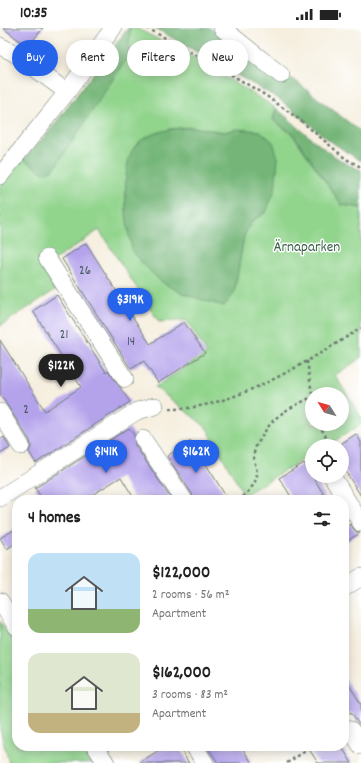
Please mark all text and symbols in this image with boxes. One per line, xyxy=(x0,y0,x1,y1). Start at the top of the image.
text: 10:35 xyxy=(20,3,48,25)
chip: Buy xyxy=(12,40,58,76)
chip: Rent xyxy=(66,40,119,76)
chip: Filters xyxy=(127,40,190,76)
chip: New xyxy=(198,40,248,76)
park label: Ärnaparken xyxy=(274,237,340,259)
house number: 26 xyxy=(79,262,91,281)
pin: $319K xyxy=(102,288,158,322)
text: $319K xyxy=(116,291,144,310)
house number: 21 xyxy=(60,326,68,345)
house number: 14 xyxy=(127,333,135,352)
pin: $122K xyxy=(33,354,89,388)
text: $122K xyxy=(48,357,74,376)
north arrow xyxy=(305,387,349,431)
map controls xyxy=(305,387,349,483)
house number: 2 xyxy=(23,401,29,420)
button: locate xyxy=(305,439,349,483)
pin: $141K xyxy=(78,440,134,474)
pin: $162K xyxy=(168,440,224,474)
text: $141K xyxy=(94,443,118,462)
text: $162K xyxy=(182,443,210,462)
text: 4 homes xyxy=(28,507,81,531)
icon: filters xyxy=(311,508,333,530)
text: $122,000 xyxy=(152,562,210,586)
icon: home xyxy=(60,569,108,617)
text: 2 rooms · 56 m² xyxy=(152,586,229,605)
text: Apartment xyxy=(152,605,206,624)
text: $162,000 xyxy=(152,662,211,686)
icon: home xyxy=(60,669,108,717)
text: 3 rooms · 83 m² xyxy=(152,686,228,705)
text: Apartment xyxy=(152,705,206,724)

